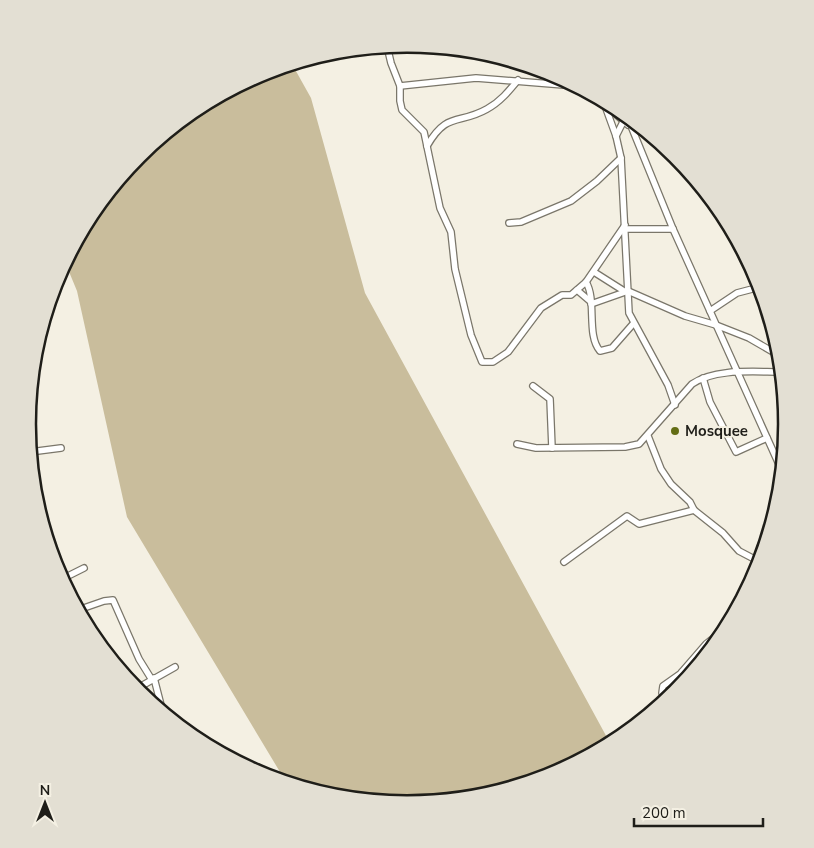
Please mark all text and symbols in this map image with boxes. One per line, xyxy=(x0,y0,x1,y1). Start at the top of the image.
place label: Mosquee xyxy=(685,421,748,441)
marker: Mosquee xyxy=(669,425,681,437)
north arrow xyxy=(20,778,70,828)
text: N xyxy=(40,781,50,800)
scale bar xyxy=(634,796,763,828)
text: 200 m xyxy=(642,803,686,823)

